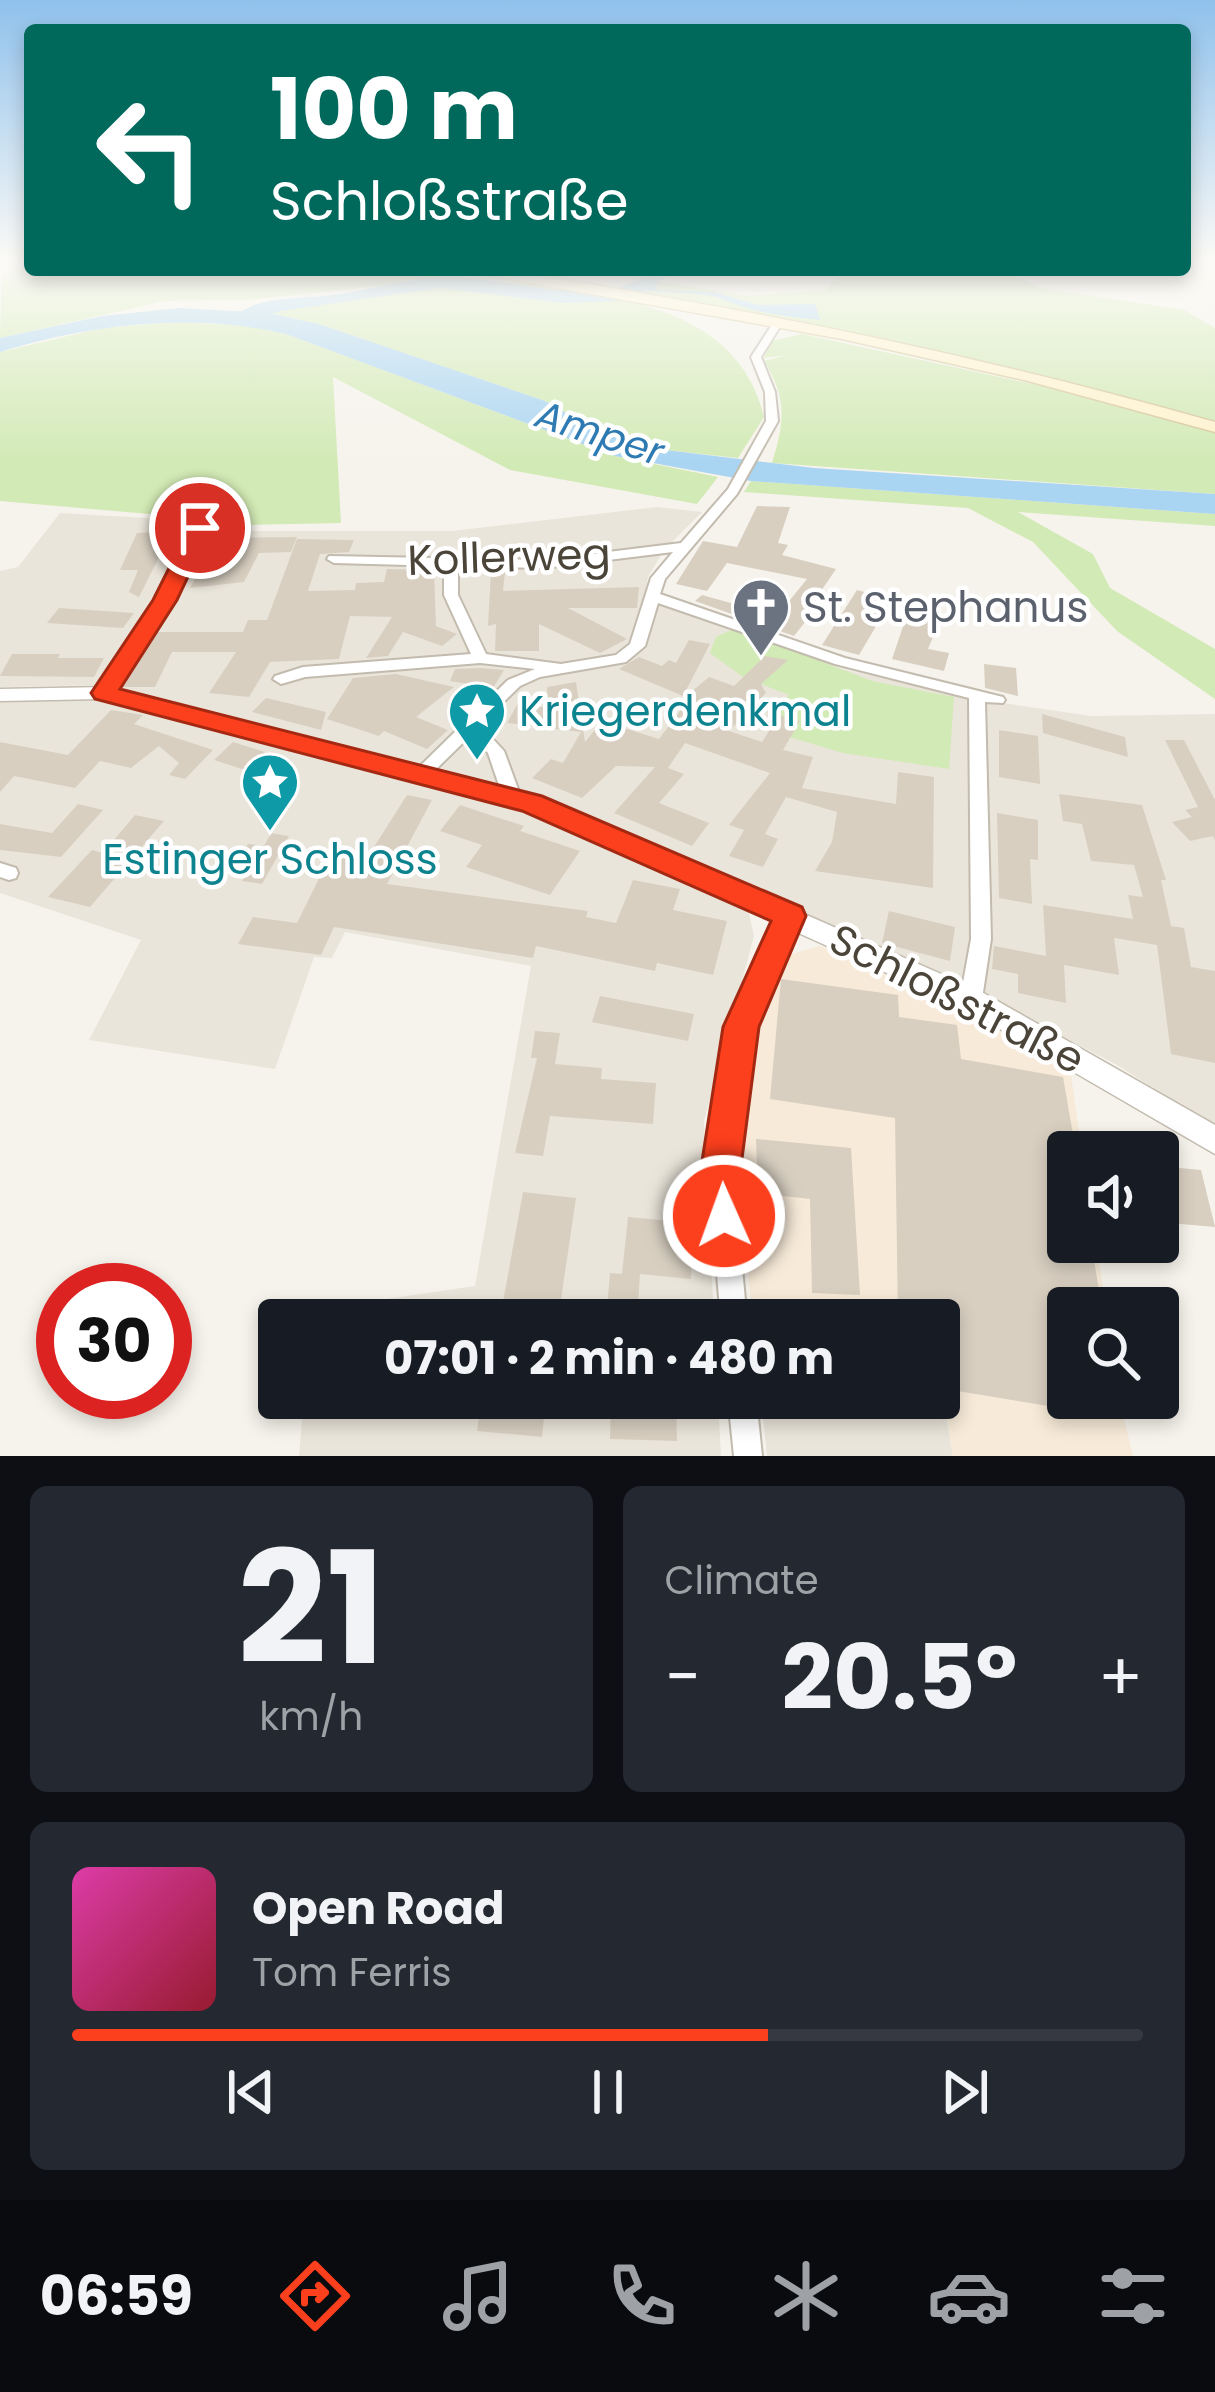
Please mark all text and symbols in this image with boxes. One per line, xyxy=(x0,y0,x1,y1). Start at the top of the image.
text: 100 m xyxy=(270,51,518,168)
icon: left xyxy=(72,72,228,228)
text: Schloßstraße xyxy=(270,163,628,239)
water label: Amper xyxy=(528,386,672,480)
pin xyxy=(149,477,251,579)
icon: arrive xyxy=(167,495,233,561)
street label: Kollerweg xyxy=(406,524,612,590)
church icon: St. Stephanus xyxy=(730,576,792,658)
place label: St. Stephanus xyxy=(803,578,1088,637)
place icon: Kriegerdenkmal xyxy=(446,680,508,762)
place label: Kriegerdenkmal xyxy=(519,682,851,741)
place icon: Estinger Schloss xyxy=(239,751,301,833)
place label: Estinger Schloss xyxy=(102,830,438,889)
street label: Schloßstraße xyxy=(819,909,1095,1089)
map controls xyxy=(1047,1131,1179,1419)
button: sound xyxy=(1047,1131,1179,1263)
position arrow xyxy=(661,1153,787,1279)
speed limit sign: 30 xyxy=(36,1263,192,1419)
button: search xyxy=(1047,1287,1179,1419)
text: 07:01 · 2 min · 480 m xyxy=(384,1327,834,1390)
text: 21 xyxy=(237,1499,385,1718)
text: Climate xyxy=(665,1553,819,1608)
text: 20.5° xyxy=(782,1614,1017,1741)
text: − xyxy=(665,1631,701,1723)
text: + xyxy=(1098,1631,1143,1723)
text: km/h xyxy=(259,1689,363,1744)
text: Open Road xyxy=(252,1877,505,1940)
text: Tom Ferris xyxy=(252,1945,452,2000)
icon: previous xyxy=(218,2059,284,2125)
icon: pause xyxy=(575,2059,641,2125)
icon: next xyxy=(932,2059,998,2125)
icon: directions xyxy=(273,2254,357,2338)
icon: music xyxy=(436,2254,520,2338)
icon: phone xyxy=(600,2254,684,2338)
icon: climate xyxy=(764,2254,848,2338)
icon: car xyxy=(927,2254,1011,2338)
icon: filters xyxy=(1091,2254,1175,2338)
text: 06:59 xyxy=(40,2258,193,2334)

